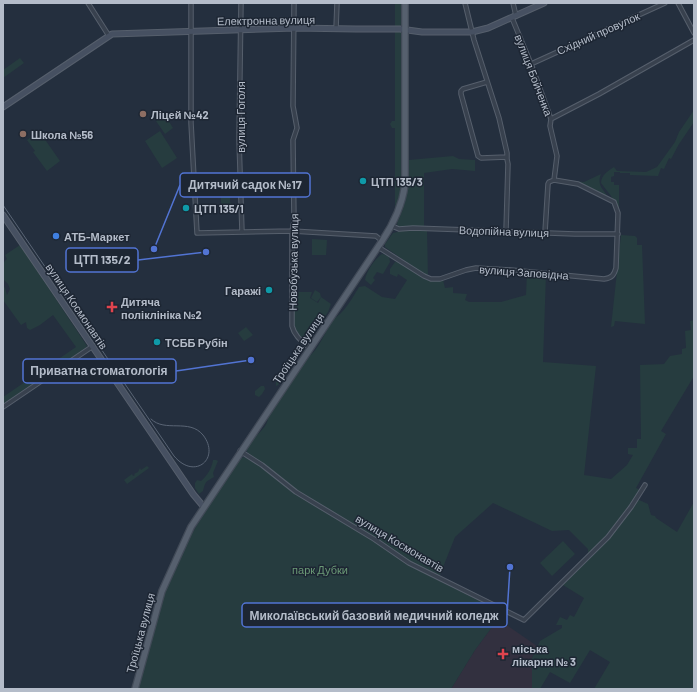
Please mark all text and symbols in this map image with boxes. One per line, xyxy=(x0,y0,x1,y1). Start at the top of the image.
street label: Східний провулок xyxy=(555,9,642,57)
street label: Електронна вулиця xyxy=(217,13,315,27)
street label: вулиця Бойченка xyxy=(512,32,556,119)
street label: вулиця Гоголя xyxy=(234,81,247,153)
place label: Ліцей №42 xyxy=(151,108,209,121)
marker: Ліцей №42 xyxy=(138,109,148,119)
place label: Школа №56 xyxy=(31,128,93,141)
marker: Школа №56 xyxy=(18,129,28,139)
callout: Дитячий садок №17 xyxy=(180,173,310,197)
place label: ЦТП 135/3 xyxy=(371,175,423,188)
marker: ЦТП 135/3 xyxy=(358,176,368,186)
text: Дитячий садок №17 xyxy=(188,177,302,192)
place label: ЦТП 135/1 xyxy=(194,202,244,215)
marker: ЦТП 135/1 xyxy=(181,203,191,213)
street label: Новобузька вулиця xyxy=(286,213,300,311)
street label: Водопійна вулиця xyxy=(459,223,549,239)
place label: АТБ-Маркет xyxy=(64,230,130,243)
marker: АТБ-Маркет xyxy=(51,231,61,241)
callout: ЦТП 135/2 xyxy=(66,248,138,272)
text: ЦТП 135/2 xyxy=(74,252,131,267)
street label: вулиця Космонавтів xyxy=(43,261,111,352)
street label: вулиця Заповідна xyxy=(479,262,570,282)
place label: Гаражі xyxy=(225,284,261,297)
marker: Гаражі xyxy=(264,285,274,295)
place label: Дитяча поліклініка №2 xyxy=(121,295,202,321)
marker: Дитяча поліклініка №2 xyxy=(106,301,118,313)
street label: Троїцька вулиця xyxy=(270,310,326,386)
place label: ТСББ Рубін xyxy=(165,336,228,349)
marker: ТСББ Рубін xyxy=(152,337,162,347)
callout: Приватна стоматологія xyxy=(23,359,176,383)
text: Приватна стоматологія xyxy=(30,363,168,378)
street label: вулиця Космонавтів xyxy=(353,511,447,575)
park label: парк Дубки xyxy=(292,563,348,576)
street label: Троїцька вулиця xyxy=(123,591,157,675)
callout: Миколаївський базовий медичний коледж xyxy=(242,603,507,627)
text: Миколаївський базовий медичний коледж xyxy=(249,608,499,623)
place label: міська лікарня № 3 xyxy=(512,642,576,668)
marker: міська лікарня № 3 xyxy=(497,648,509,660)

